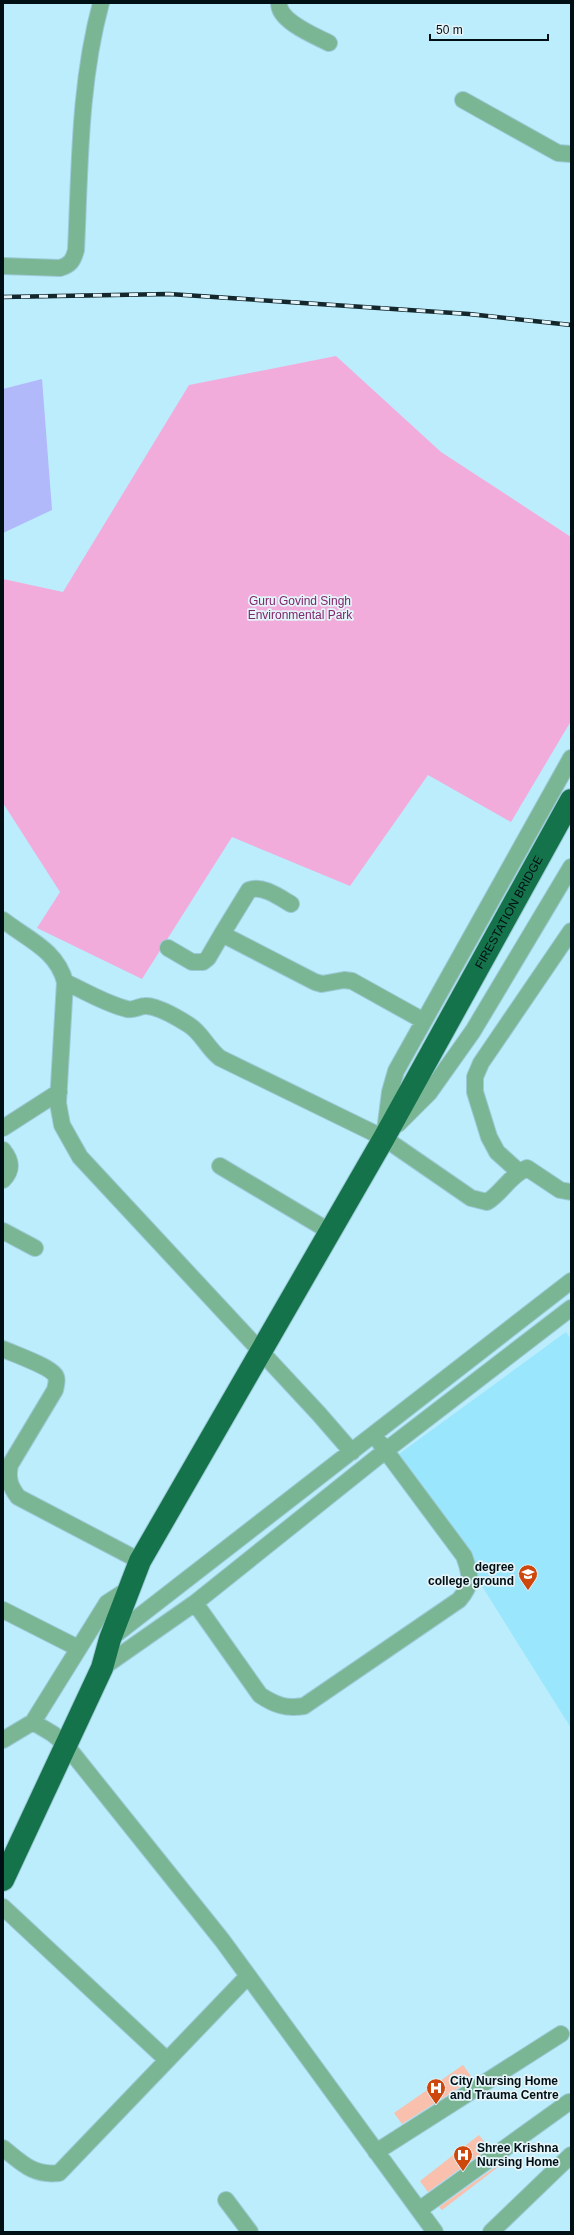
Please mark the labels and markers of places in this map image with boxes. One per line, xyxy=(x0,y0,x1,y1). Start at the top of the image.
place label: degree college ground xyxy=(428,1560,514,1588)
school or university icon: degree college ground xyxy=(517,1563,539,1591)
place label: City Nursing Home and Trauma Centre xyxy=(450,2074,559,2102)
hospital icon: City Nursing Home and Trauma Centre xyxy=(425,2077,447,2105)
place label: Shree Krishna Nursing Home xyxy=(477,2141,559,2169)
hospital icon: Shree Krishna Nursing Home xyxy=(452,2144,474,2172)

